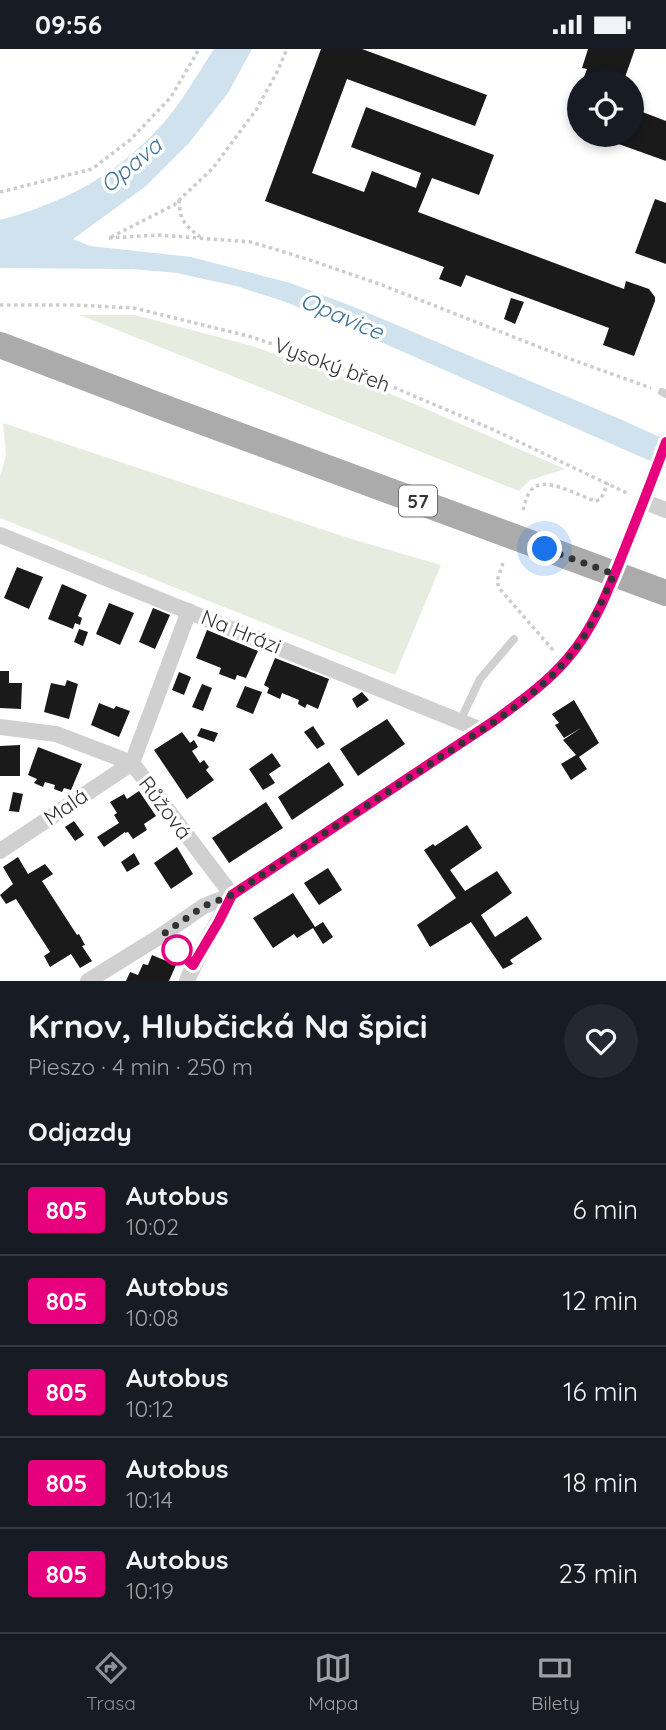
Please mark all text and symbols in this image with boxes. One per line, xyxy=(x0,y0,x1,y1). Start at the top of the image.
text: 09:56 xyxy=(35,8,102,41)
map controls xyxy=(567,70,644,147)
button: locate xyxy=(567,70,644,147)
water label: Opava xyxy=(94,130,168,199)
water label: Opavice xyxy=(296,285,389,346)
street label: Vysoký břeh xyxy=(271,331,394,397)
road number: 57 xyxy=(399,485,437,516)
your location xyxy=(527,531,562,566)
street label: Na Hrázi xyxy=(198,603,285,659)
street label: Růžová xyxy=(134,771,198,844)
street label: Malá xyxy=(38,782,92,830)
unlabelled marker xyxy=(162,935,192,965)
button: heart xyxy=(564,1004,638,1078)
text: Krnov, Hlubčická Na špici xyxy=(28,1005,428,1046)
text: Pieszo · 4 min · 250 m xyxy=(28,1052,253,1081)
text: Odjazdy xyxy=(28,1115,132,1148)
text: Autobus xyxy=(126,1179,228,1212)
text: 6 min xyxy=(573,1193,638,1226)
text: 805 xyxy=(46,1195,87,1225)
text: 10:02 xyxy=(126,1212,179,1241)
text: Autobus xyxy=(126,1270,228,1303)
text: 12 min xyxy=(563,1284,638,1317)
text: 805 xyxy=(46,1286,87,1316)
text: 10:08 xyxy=(126,1303,179,1332)
text: Autobus xyxy=(126,1361,228,1394)
text: 16 min xyxy=(563,1375,638,1408)
text: 805 xyxy=(46,1377,87,1407)
text: 10:12 xyxy=(126,1394,174,1423)
text: Autobus xyxy=(126,1452,228,1485)
text: 18 min xyxy=(563,1466,638,1499)
text: 805 xyxy=(46,1468,87,1498)
text: 10:14 xyxy=(126,1485,173,1514)
text: Autobus xyxy=(126,1543,228,1576)
text: 23 min xyxy=(559,1557,638,1590)
text: 805 xyxy=(46,1559,87,1589)
text: 10:19 xyxy=(126,1576,174,1605)
tab: Trasa xyxy=(86,1649,136,1715)
tab: Mapa xyxy=(308,1649,359,1715)
tab: Bilety xyxy=(531,1649,580,1715)

